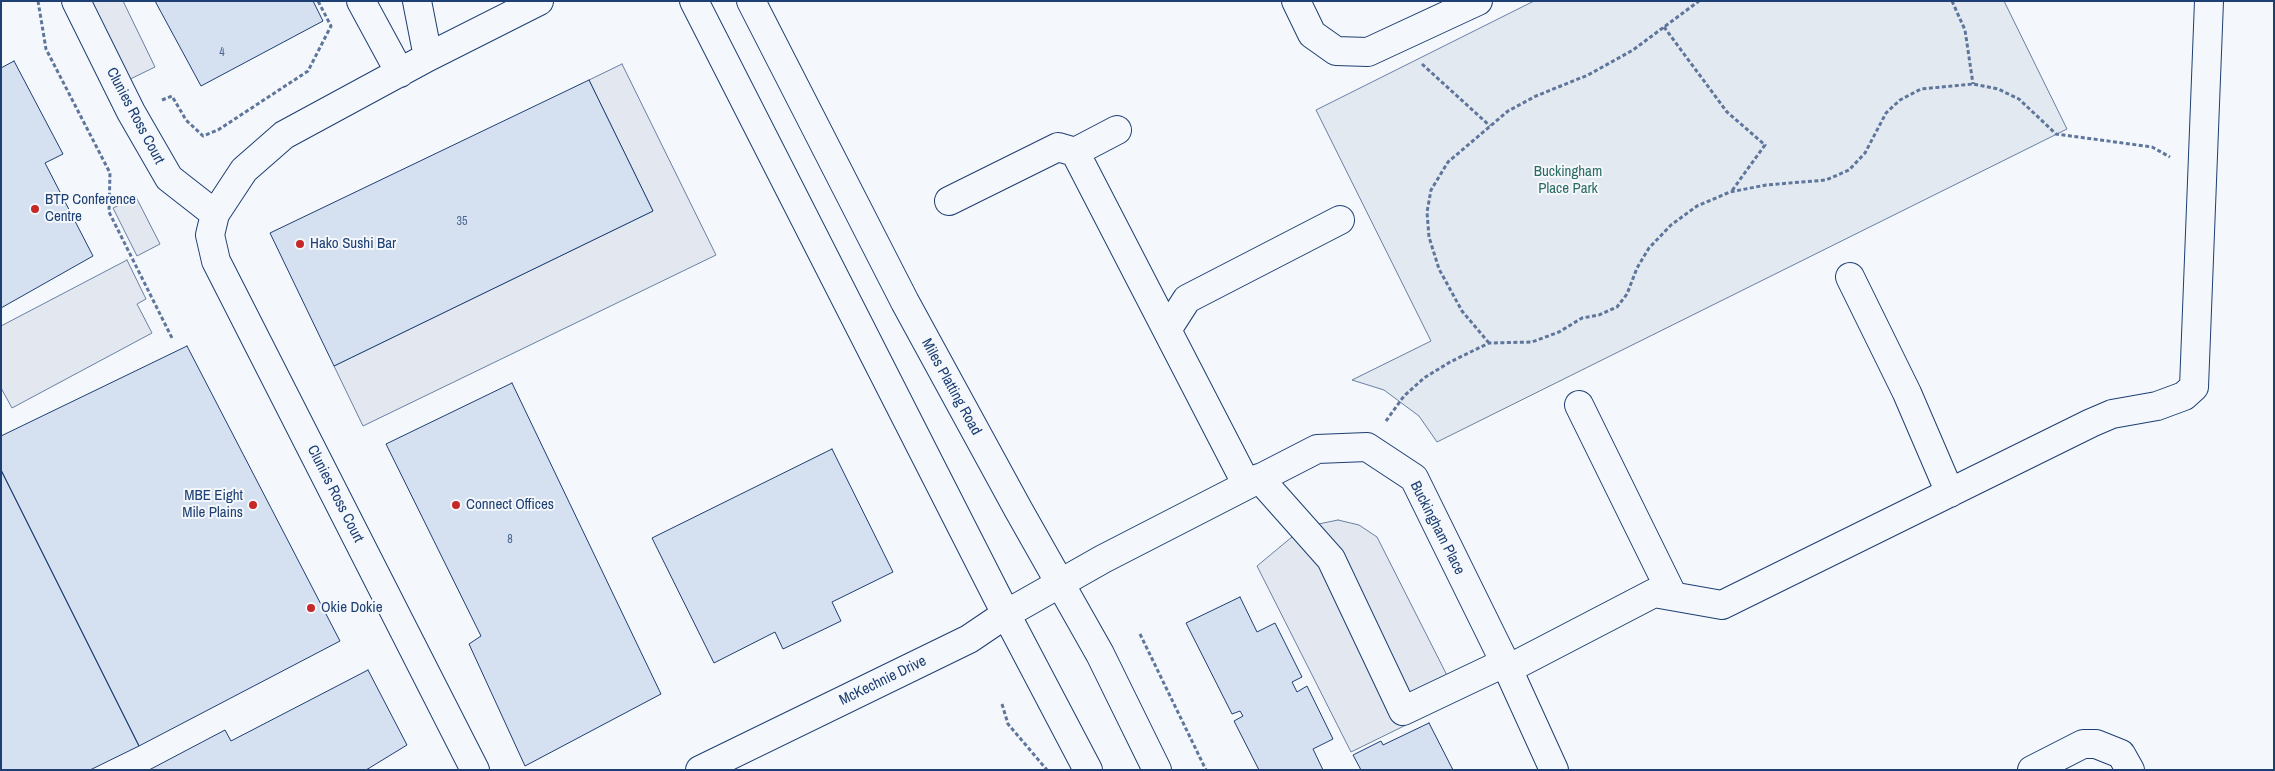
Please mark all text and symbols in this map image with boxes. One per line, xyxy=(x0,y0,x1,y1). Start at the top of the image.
house number: 4 xyxy=(219,46,225,60)
street label: Clunies Ross Court xyxy=(102,65,168,167)
park label: Buckingham Place Park xyxy=(1534,163,1602,198)
place label: BTP Conference Centre xyxy=(45,191,136,226)
marker: BTP Conference Centre xyxy=(29,203,41,215)
house number: 35 xyxy=(457,215,467,229)
place label: Hako Sushi Bar xyxy=(310,235,396,253)
marker: Hako Sushi Bar xyxy=(294,238,306,250)
street label: Miles Platting Road xyxy=(917,336,985,438)
street label: Clunies Ross Court xyxy=(303,442,367,546)
street label: Buckingham Place xyxy=(1406,478,1468,578)
place label: MBE Eight Mile Plains xyxy=(182,487,243,522)
place label: Connect Offices xyxy=(466,496,554,514)
marker: MBE Eight Mile Plains xyxy=(247,499,259,511)
marker: Connect Offices xyxy=(450,499,462,511)
house number: 8 xyxy=(507,533,513,547)
place label: Okie Dokie xyxy=(321,599,383,617)
marker: Okie Dokie xyxy=(305,602,317,614)
street label: McKechnie Drive xyxy=(837,652,929,710)

